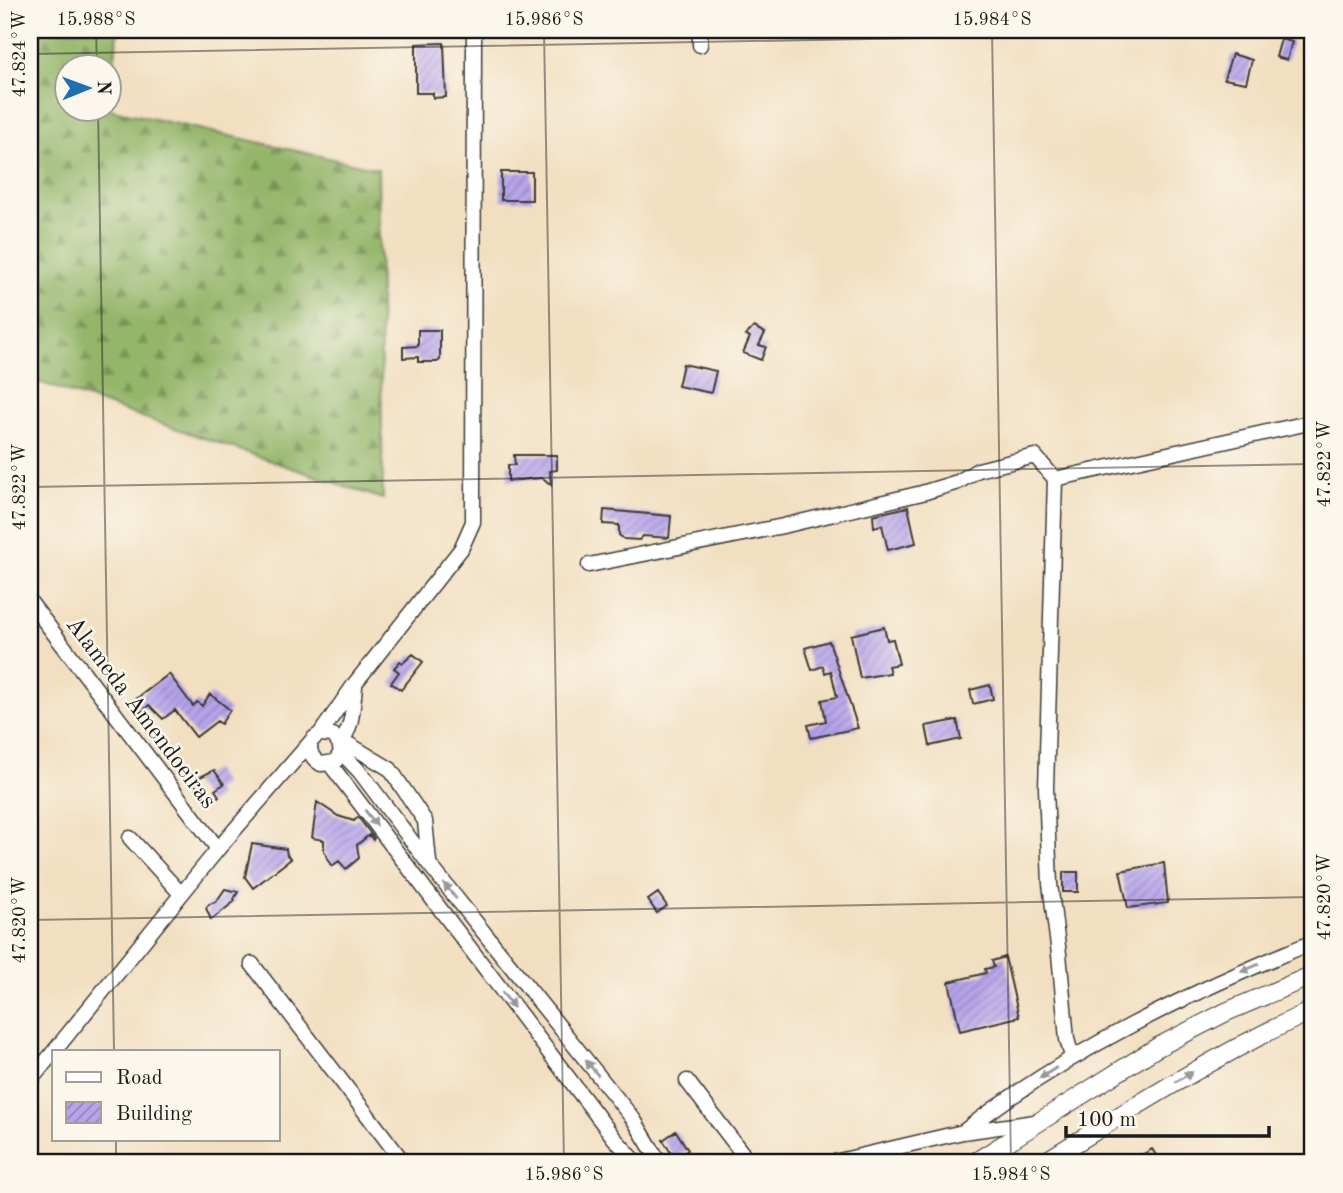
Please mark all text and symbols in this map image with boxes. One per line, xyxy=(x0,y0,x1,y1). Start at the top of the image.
text: 47.824°W xyxy=(11,11,29,97)
text: 15.988°S xyxy=(57,11,135,29)
text: 15.986°S xyxy=(505,11,583,29)
text: 15.984°S xyxy=(953,11,1031,29)
north arrow xyxy=(52,52,122,122)
text: N xyxy=(93,80,112,96)
text: 47.822°W xyxy=(1316,421,1334,507)
text: 47.822°W xyxy=(11,444,29,530)
street label: Alameda Amendoeiras xyxy=(61,613,220,814)
one-way arrow xyxy=(363,809,378,827)
text: 47.820°W xyxy=(1316,854,1334,940)
text: 47.820°W xyxy=(11,877,29,963)
one-way arrow xyxy=(443,882,458,899)
one-way arrow xyxy=(1240,962,1260,974)
one-way arrow xyxy=(501,990,516,1008)
legend xyxy=(52,1050,280,1140)
one-way arrow xyxy=(585,1060,600,1078)
one-way arrow xyxy=(1039,1066,1058,1079)
text: Road xyxy=(116,1068,163,1089)
one-way arrow xyxy=(1175,1071,1194,1083)
scale bar xyxy=(1066,1095,1270,1139)
text: Building xyxy=(116,1104,193,1125)
text: 100 m xyxy=(1077,1110,1136,1131)
text: 15.986°S xyxy=(525,1166,603,1184)
text: 15.984°S xyxy=(972,1166,1050,1184)

